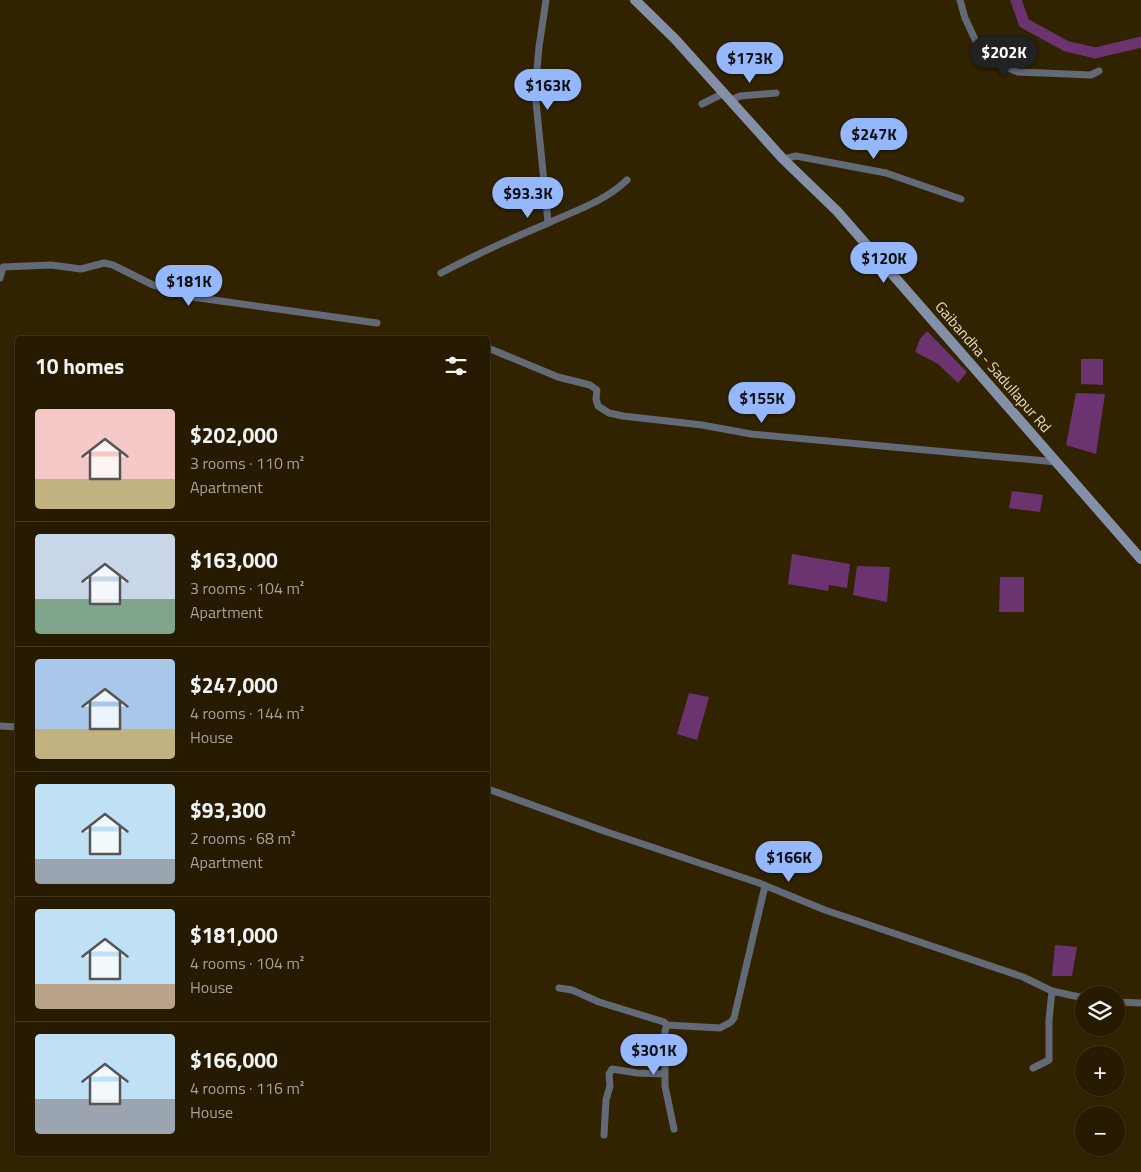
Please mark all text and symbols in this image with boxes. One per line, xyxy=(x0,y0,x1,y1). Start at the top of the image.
pin: $202K xyxy=(969,36,1039,78)
text: $202K xyxy=(981,40,1027,64)
pin: $173K xyxy=(715,42,785,84)
text: $173K xyxy=(727,46,773,70)
pin: $163K xyxy=(513,68,583,111)
text: $163K xyxy=(525,73,571,97)
pin: $247K xyxy=(839,118,909,160)
text: $247K xyxy=(851,122,897,146)
pin: $93.3K xyxy=(487,176,569,219)
text: $93.3K xyxy=(503,181,553,205)
pin: $120K xyxy=(849,242,919,284)
text: $120K xyxy=(861,246,907,270)
pin: $181K xyxy=(154,264,224,307)
text: $181K xyxy=(166,269,212,293)
street label: Gaibandha - Sadullapur Rd xyxy=(930,296,1057,437)
text: 10 homes xyxy=(35,350,124,382)
icon: filters xyxy=(442,352,470,380)
pin: $155K xyxy=(727,382,797,424)
text: $155K xyxy=(739,386,785,410)
text: $202,000 xyxy=(190,419,278,451)
icon: home xyxy=(75,429,135,489)
text: 3 rooms · 110 m² xyxy=(190,451,304,475)
text: Apartment xyxy=(190,475,263,499)
text: $163,000 xyxy=(190,544,278,576)
icon: home xyxy=(75,554,135,614)
text: 3 rooms · 104 m² xyxy=(190,576,304,600)
text: Apartment xyxy=(190,600,263,624)
text: $247,000 xyxy=(190,669,278,701)
icon: home xyxy=(75,679,135,739)
text: 4 rooms · 144 m² xyxy=(190,701,304,725)
text: House xyxy=(190,725,233,749)
text: $93,300 xyxy=(190,794,266,826)
icon: home xyxy=(75,804,135,864)
text: 2 rooms · 68 m² xyxy=(190,826,295,850)
pin: $166K xyxy=(754,840,824,883)
text: $166K xyxy=(766,845,812,869)
text: Apartment xyxy=(190,850,263,874)
text: $181,000 xyxy=(190,919,278,951)
icon: home xyxy=(75,929,135,989)
text: 4 rooms · 104 m² xyxy=(190,951,304,975)
text: House xyxy=(190,975,233,999)
map controls xyxy=(1075,986,1125,1156)
button: layers xyxy=(1075,986,1125,1036)
pin: $301K xyxy=(619,1034,689,1076)
text: $301K xyxy=(631,1038,677,1062)
text: $166,000 xyxy=(190,1044,278,1076)
button: + xyxy=(1075,1046,1125,1096)
icon: home xyxy=(75,1054,135,1114)
text: 4 rooms · 116 m² xyxy=(190,1076,304,1100)
text: House xyxy=(190,1100,233,1124)
button: − xyxy=(1075,1106,1125,1156)

